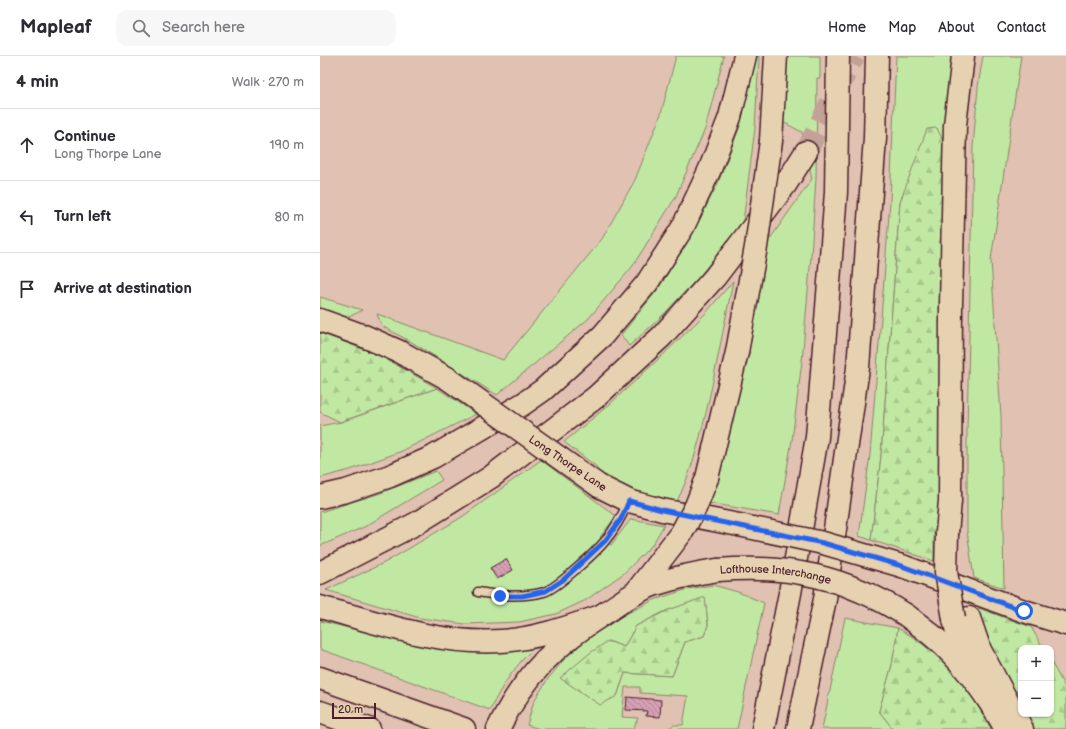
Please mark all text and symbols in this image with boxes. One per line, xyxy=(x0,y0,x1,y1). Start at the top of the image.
search box xyxy=(116,10,396,46)
text: Mapleaf xyxy=(20,16,92,39)
icon: search xyxy=(130,17,152,39)
text: Search here xyxy=(162,18,245,37)
text: Home xyxy=(828,19,866,36)
text: Map xyxy=(888,19,916,36)
text: About xyxy=(938,19,975,36)
text: Contact xyxy=(997,19,1046,36)
text: 4 min xyxy=(16,72,59,92)
text: Walk · 270 m xyxy=(232,74,304,90)
text: Continue xyxy=(54,127,116,146)
icon: ahead xyxy=(16,134,38,156)
text: 190 m xyxy=(270,137,304,153)
text: Long Thorpe Lane xyxy=(54,146,161,162)
icon: left xyxy=(16,206,38,228)
text: Turn left xyxy=(54,207,111,226)
text: 80 m xyxy=(275,209,304,225)
icon: arrive xyxy=(16,278,38,300)
text: Arrive at destination xyxy=(54,279,192,298)
street label: Long Thorpe Lane xyxy=(526,433,609,494)
street label: Lofthouse Interchange xyxy=(719,563,833,587)
route end xyxy=(491,587,509,605)
route start xyxy=(1015,602,1033,620)
map controls xyxy=(1018,645,1054,717)
button: + xyxy=(1018,645,1054,681)
button: − xyxy=(1018,681,1054,717)
scale bar xyxy=(332,701,376,720)
text: 20 m xyxy=(338,703,363,716)

